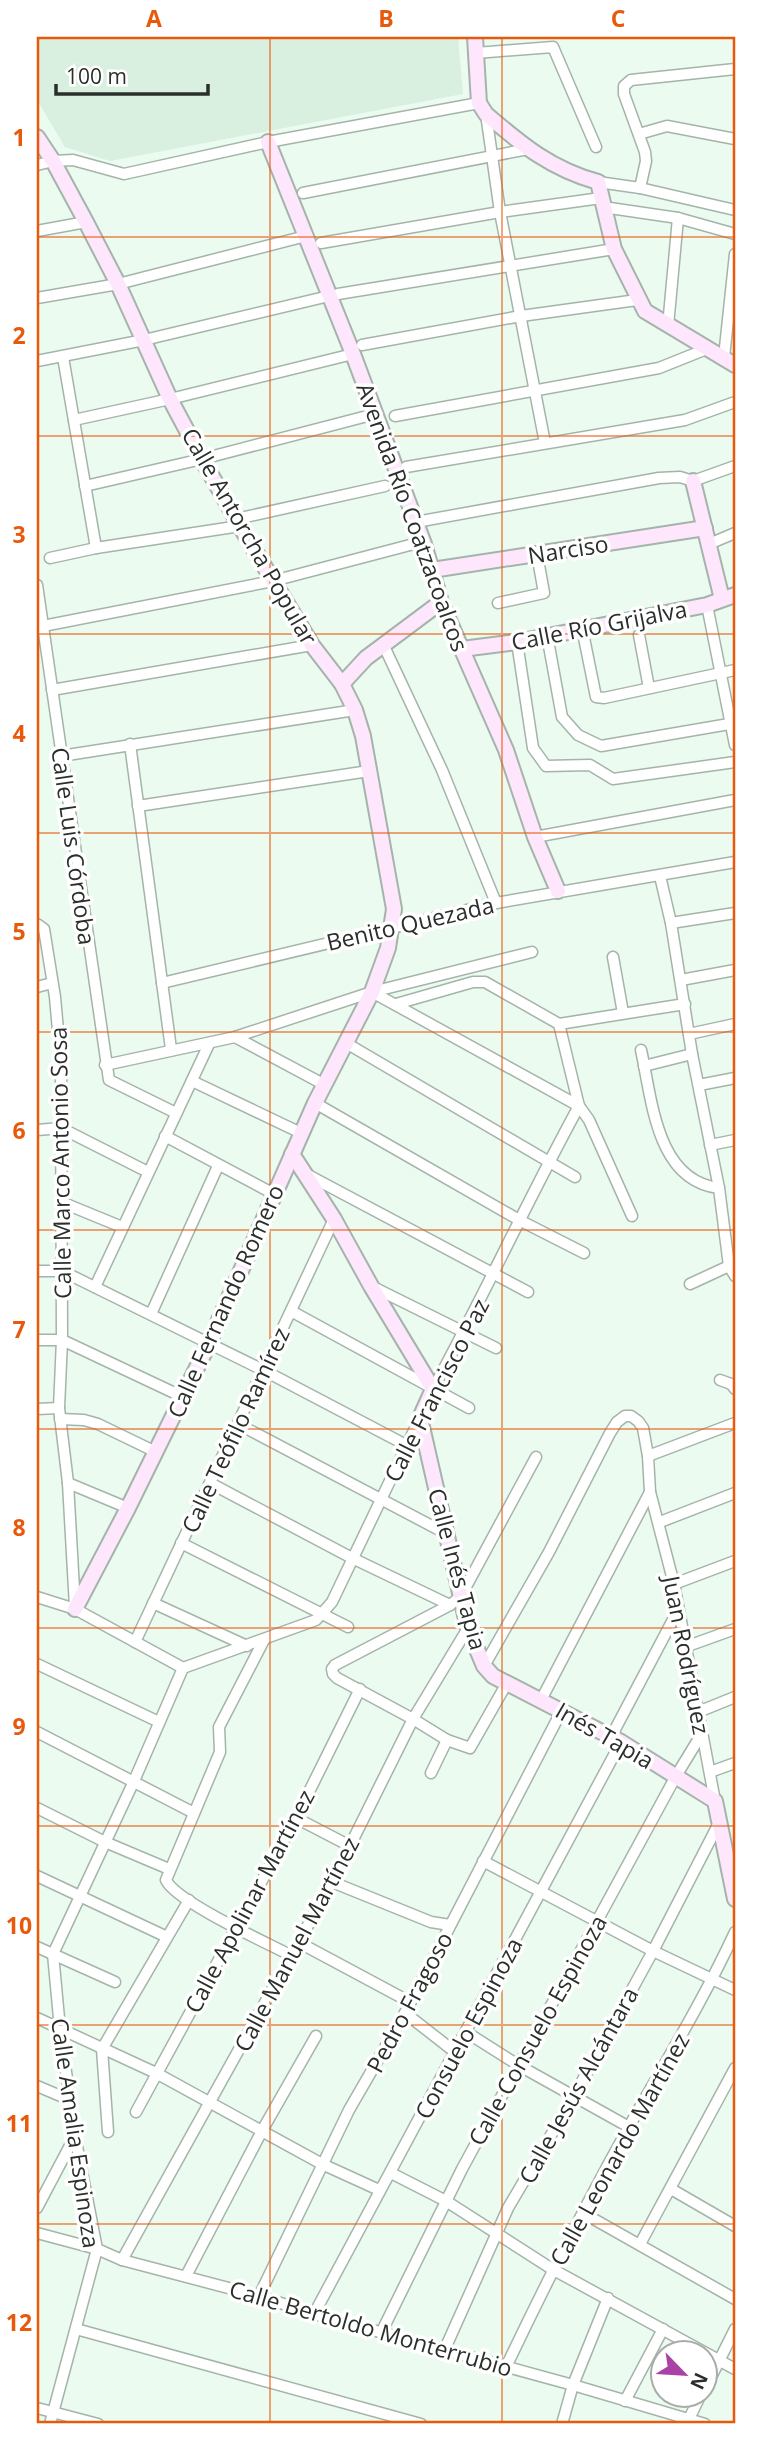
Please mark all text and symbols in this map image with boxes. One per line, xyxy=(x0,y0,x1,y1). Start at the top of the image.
text: A xyxy=(146,2,162,34)
text: B xyxy=(378,2,394,34)
text: C xyxy=(611,2,625,34)
scale bar xyxy=(56,52,208,96)
text: 100 m xyxy=(66,62,127,90)
text: 1 xyxy=(12,121,26,153)
text: 2 xyxy=(12,319,26,351)
street label: Avenida Río Coatzacoalcos xyxy=(349,378,477,656)
street label: Calle Antorcha Popular xyxy=(175,422,326,651)
text: 3 xyxy=(12,518,26,550)
street label: Narciso xyxy=(525,527,611,571)
street label: Calle Río Grijalva xyxy=(508,592,690,658)
text: 4 xyxy=(12,717,26,749)
street label: Calle Luis Córdoba xyxy=(44,745,104,947)
street label: Benito Quezada xyxy=(323,888,497,958)
text: 5 xyxy=(12,915,26,947)
street label: Calle Marco Antonio Sosa xyxy=(42,1027,78,1299)
text: 6 xyxy=(12,1114,26,1146)
street label: Calle Fernando Romero xyxy=(159,1179,291,1423)
street label: Calle Francisco Paz xyxy=(376,1293,496,1487)
text: 7 xyxy=(12,1313,26,1345)
street label: Calle Teófilo Ramírez xyxy=(173,1322,297,1538)
street label: Calle Inés Tapia xyxy=(421,1485,495,1653)
text: 8 xyxy=(12,1511,26,1543)
street label: Juan Rodríguez xyxy=(656,1571,718,1737)
street label: Inés Tapia xyxy=(550,1694,660,1776)
text: 9 xyxy=(12,1710,26,1742)
street label: Calle Apolinar Martínez xyxy=(176,1784,322,2018)
street label: Calle Manuel Martínez xyxy=(226,1831,366,2057)
text: 10 xyxy=(6,1909,32,1941)
street label: Calle Consuelo Espinoza xyxy=(460,1909,614,2151)
street label: Pedro Fragoso xyxy=(358,1926,460,2078)
street label: Consuelo Espinoza xyxy=(407,1932,529,2124)
street label: Calle Jesús Alcántara xyxy=(511,1981,645,2189)
street label: Calle Amalia Espinoza xyxy=(44,2016,108,2250)
street label: Calle Leonardo Martínez xyxy=(542,2027,696,2271)
text: 11 xyxy=(6,2107,32,2139)
street label: Calle Bertoldo Monterrubio xyxy=(226,2272,516,2384)
text: 12 xyxy=(6,2306,32,2338)
north arrow xyxy=(650,2338,720,2408)
text: N xyxy=(684,2369,714,2394)

